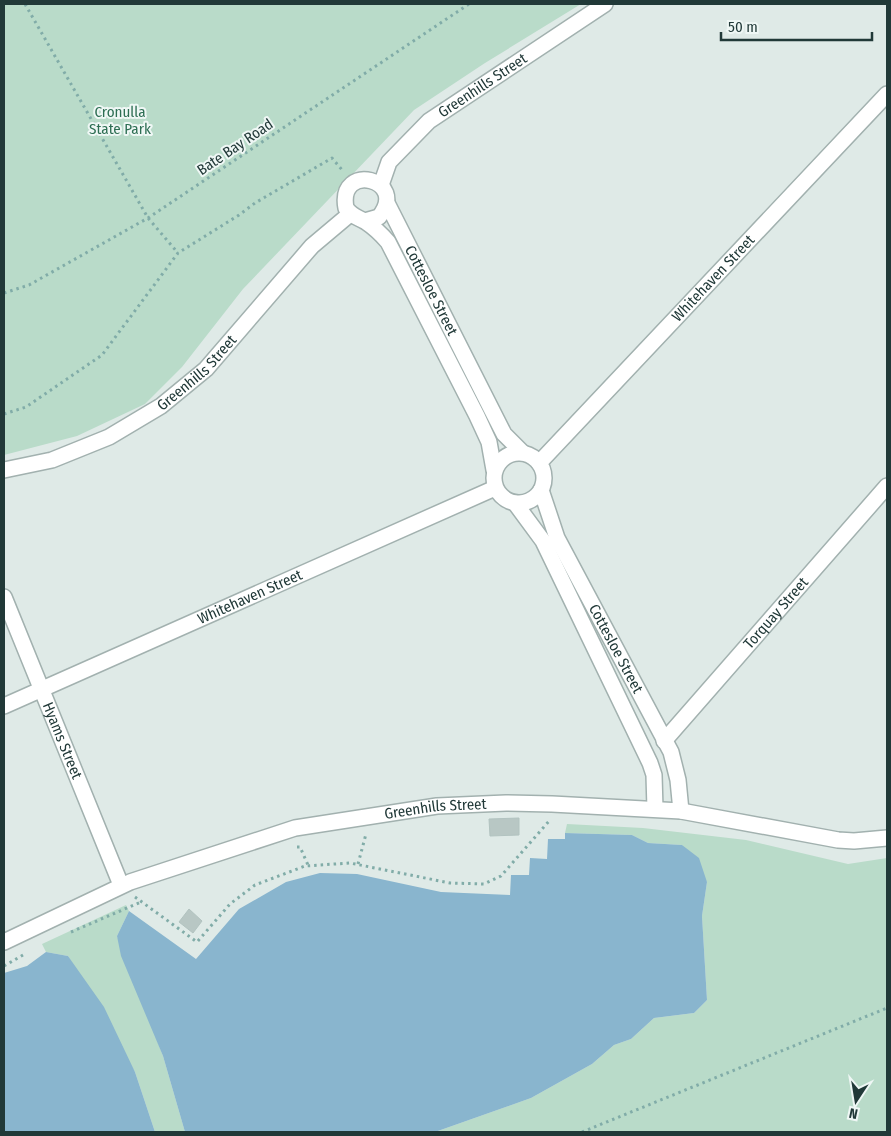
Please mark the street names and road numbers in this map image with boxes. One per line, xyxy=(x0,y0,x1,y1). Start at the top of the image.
street label: Greenhills Street xyxy=(435,49,530,121)
street label: Bate Bay Road xyxy=(194,115,276,179)
street label: Whitehaven Street xyxy=(668,231,758,325)
street label: Cottesloe Street xyxy=(401,243,462,338)
street label: Greenhills Street xyxy=(153,331,240,414)
street label: Whitehaven Street xyxy=(195,566,305,628)
street label: Torquay Street xyxy=(740,574,812,652)
street label: Cottesloe Street xyxy=(585,601,647,696)
street label: Hyams Street xyxy=(39,700,86,782)
street label: Greenhills Street xyxy=(383,795,487,823)

